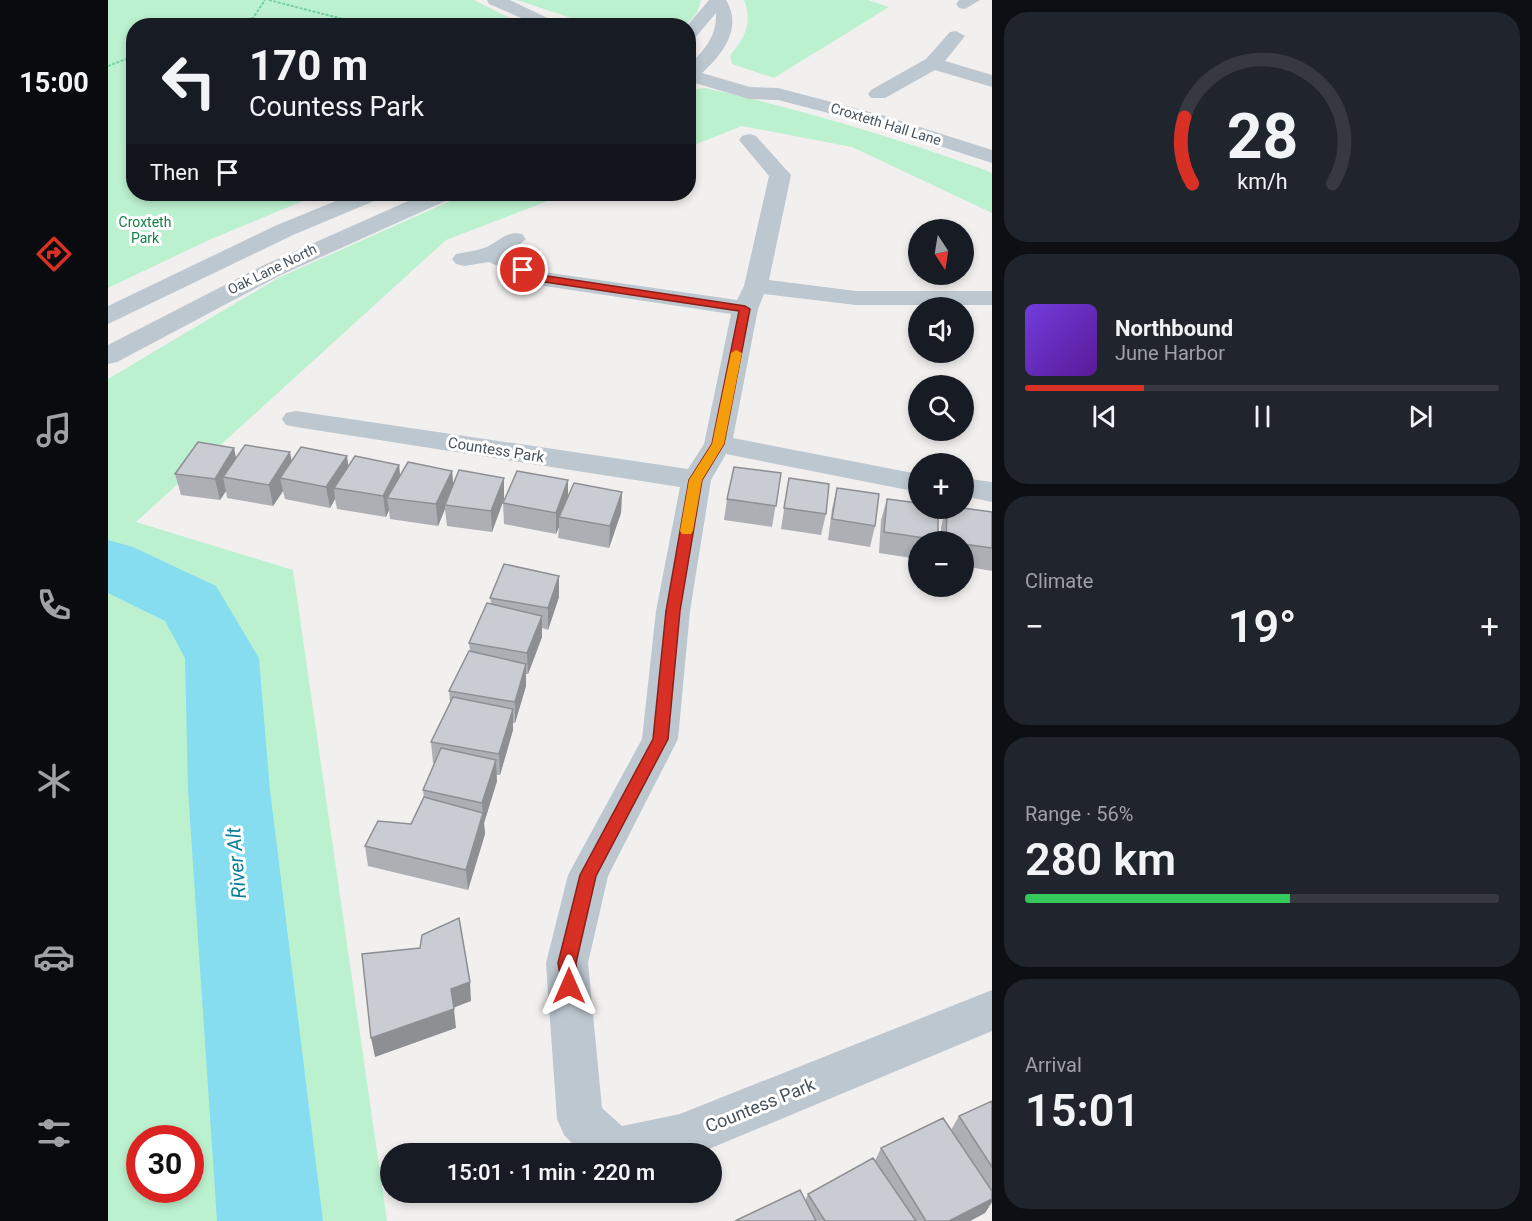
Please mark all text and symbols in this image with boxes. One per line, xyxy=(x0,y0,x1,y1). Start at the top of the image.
text: 170 m xyxy=(249,41,368,90)
icon: left xyxy=(150,42,228,120)
text: 15:00 xyxy=(19,67,89,99)
text: Countess Park xyxy=(249,91,424,123)
street label: Croxteth Hall Lane xyxy=(829,100,943,148)
text: 28 xyxy=(1226,100,1298,173)
icon: arrive xyxy=(211,156,244,189)
text: Then xyxy=(150,160,199,185)
text: km/h xyxy=(1237,169,1287,194)
park label: Croxteth Park xyxy=(119,214,171,246)
north arrow xyxy=(908,219,974,285)
map controls xyxy=(908,219,974,597)
icon: directions xyxy=(33,233,75,275)
street label: Oak Lane North xyxy=(225,241,319,297)
pin xyxy=(497,244,548,295)
icon: arrive xyxy=(506,253,539,286)
button: sound xyxy=(908,297,974,363)
text: Northbound xyxy=(1115,316,1233,341)
text: June Harbor xyxy=(1115,341,1225,365)
button: search xyxy=(908,375,974,441)
icon: previous xyxy=(1088,400,1121,433)
icon: pause xyxy=(1246,400,1279,433)
icon: next xyxy=(1404,400,1437,433)
icon: music xyxy=(33,409,75,451)
street label: Countess Park xyxy=(447,434,546,467)
button: + xyxy=(908,453,974,519)
button: − xyxy=(908,531,974,597)
text: Climate xyxy=(1025,569,1093,593)
icon: phone xyxy=(33,584,75,626)
text: 19° xyxy=(1228,600,1296,653)
text: − xyxy=(1025,607,1044,646)
text: + xyxy=(1480,607,1499,646)
icon: climate xyxy=(33,760,75,802)
text: Range · 56% xyxy=(1025,802,1133,826)
water label: River Alt xyxy=(221,826,251,900)
text: 280 km xyxy=(1025,833,1176,886)
icon: car xyxy=(33,936,75,978)
position arrow xyxy=(537,954,601,1018)
text: Arrival xyxy=(1025,1053,1082,1077)
street label: Countess Park xyxy=(702,1073,819,1137)
text: 15:01 xyxy=(1025,1084,1140,1137)
icon: filters xyxy=(33,1112,75,1154)
speed limit sign: 30 xyxy=(126,1125,204,1203)
text: 15:01 · 1 min · 220 m xyxy=(447,1160,655,1185)

